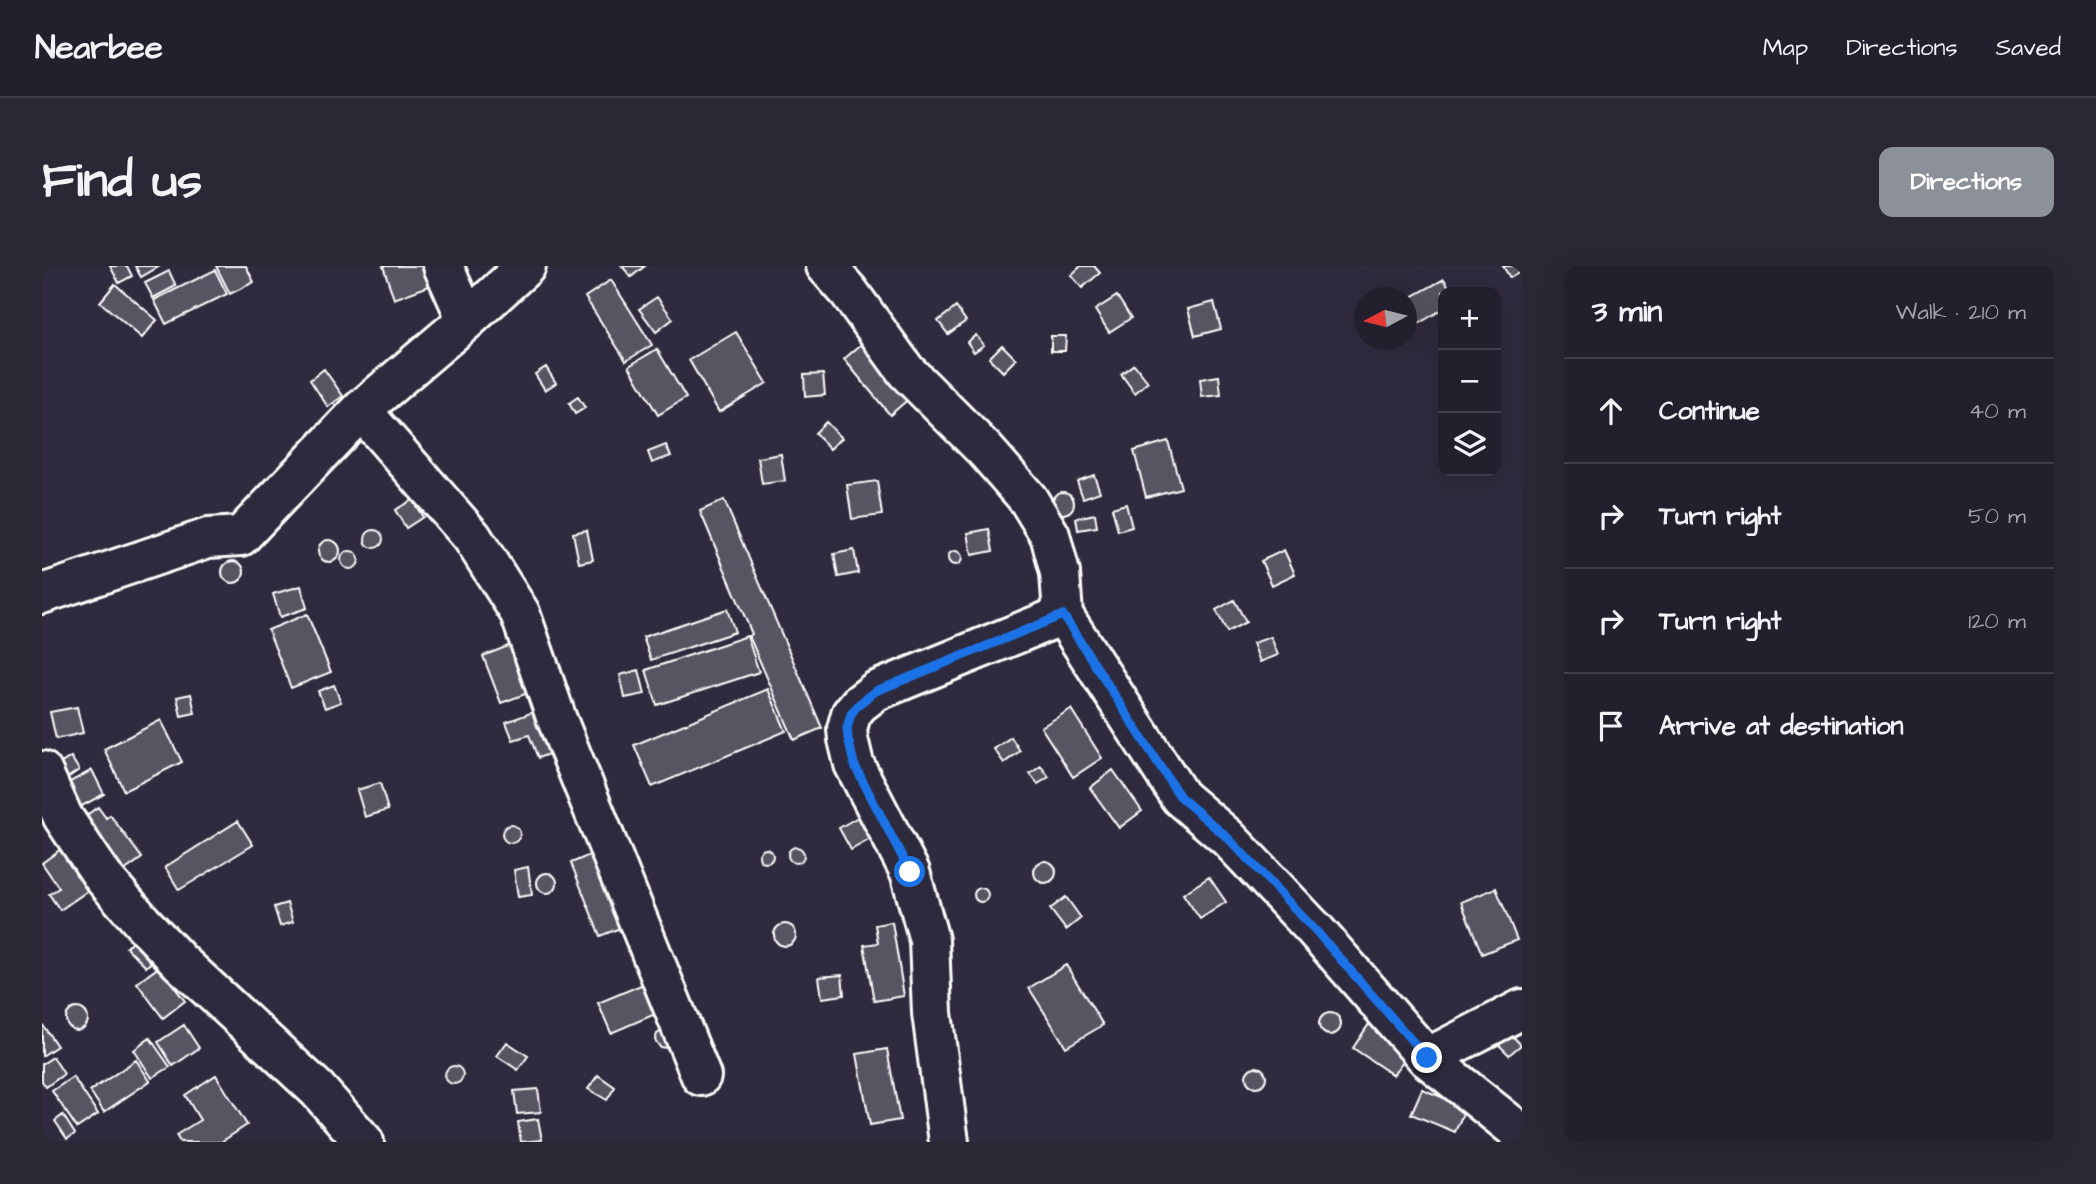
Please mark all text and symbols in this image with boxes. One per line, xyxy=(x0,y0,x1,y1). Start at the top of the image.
text: Nearbee xyxy=(35,25,163,71)
text: Map xyxy=(1763,31,1808,65)
text: Directions xyxy=(1846,31,1958,65)
text: Saved xyxy=(1996,31,2061,65)
button: Directions xyxy=(1879,147,2054,217)
text: Find us xyxy=(42,148,202,216)
north arrow xyxy=(1354,287,1417,350)
map controls xyxy=(1438,287,1501,476)
button: + xyxy=(1438,287,1501,350)
text: 3 min xyxy=(1592,291,1662,333)
text: Walk · 210 m xyxy=(1896,296,2026,328)
button: − xyxy=(1438,350,1501,413)
icon: ahead xyxy=(1592,392,1630,430)
text: Continue xyxy=(1659,393,1760,429)
text: 40 m xyxy=(1969,395,2026,427)
button: layers xyxy=(1438,413,1501,476)
icon: right xyxy=(1592,497,1630,535)
text: Turn right xyxy=(1659,498,1781,534)
text: 50 m xyxy=(1968,500,2026,532)
icon: right xyxy=(1592,602,1630,640)
text: Turn right xyxy=(1659,603,1781,639)
text: 120 m xyxy=(1968,605,2026,637)
icon: arrive xyxy=(1592,707,1630,745)
text: Arrive at destination xyxy=(1659,708,1904,744)
route start xyxy=(894,856,925,887)
route end xyxy=(1411,1042,1442,1073)

